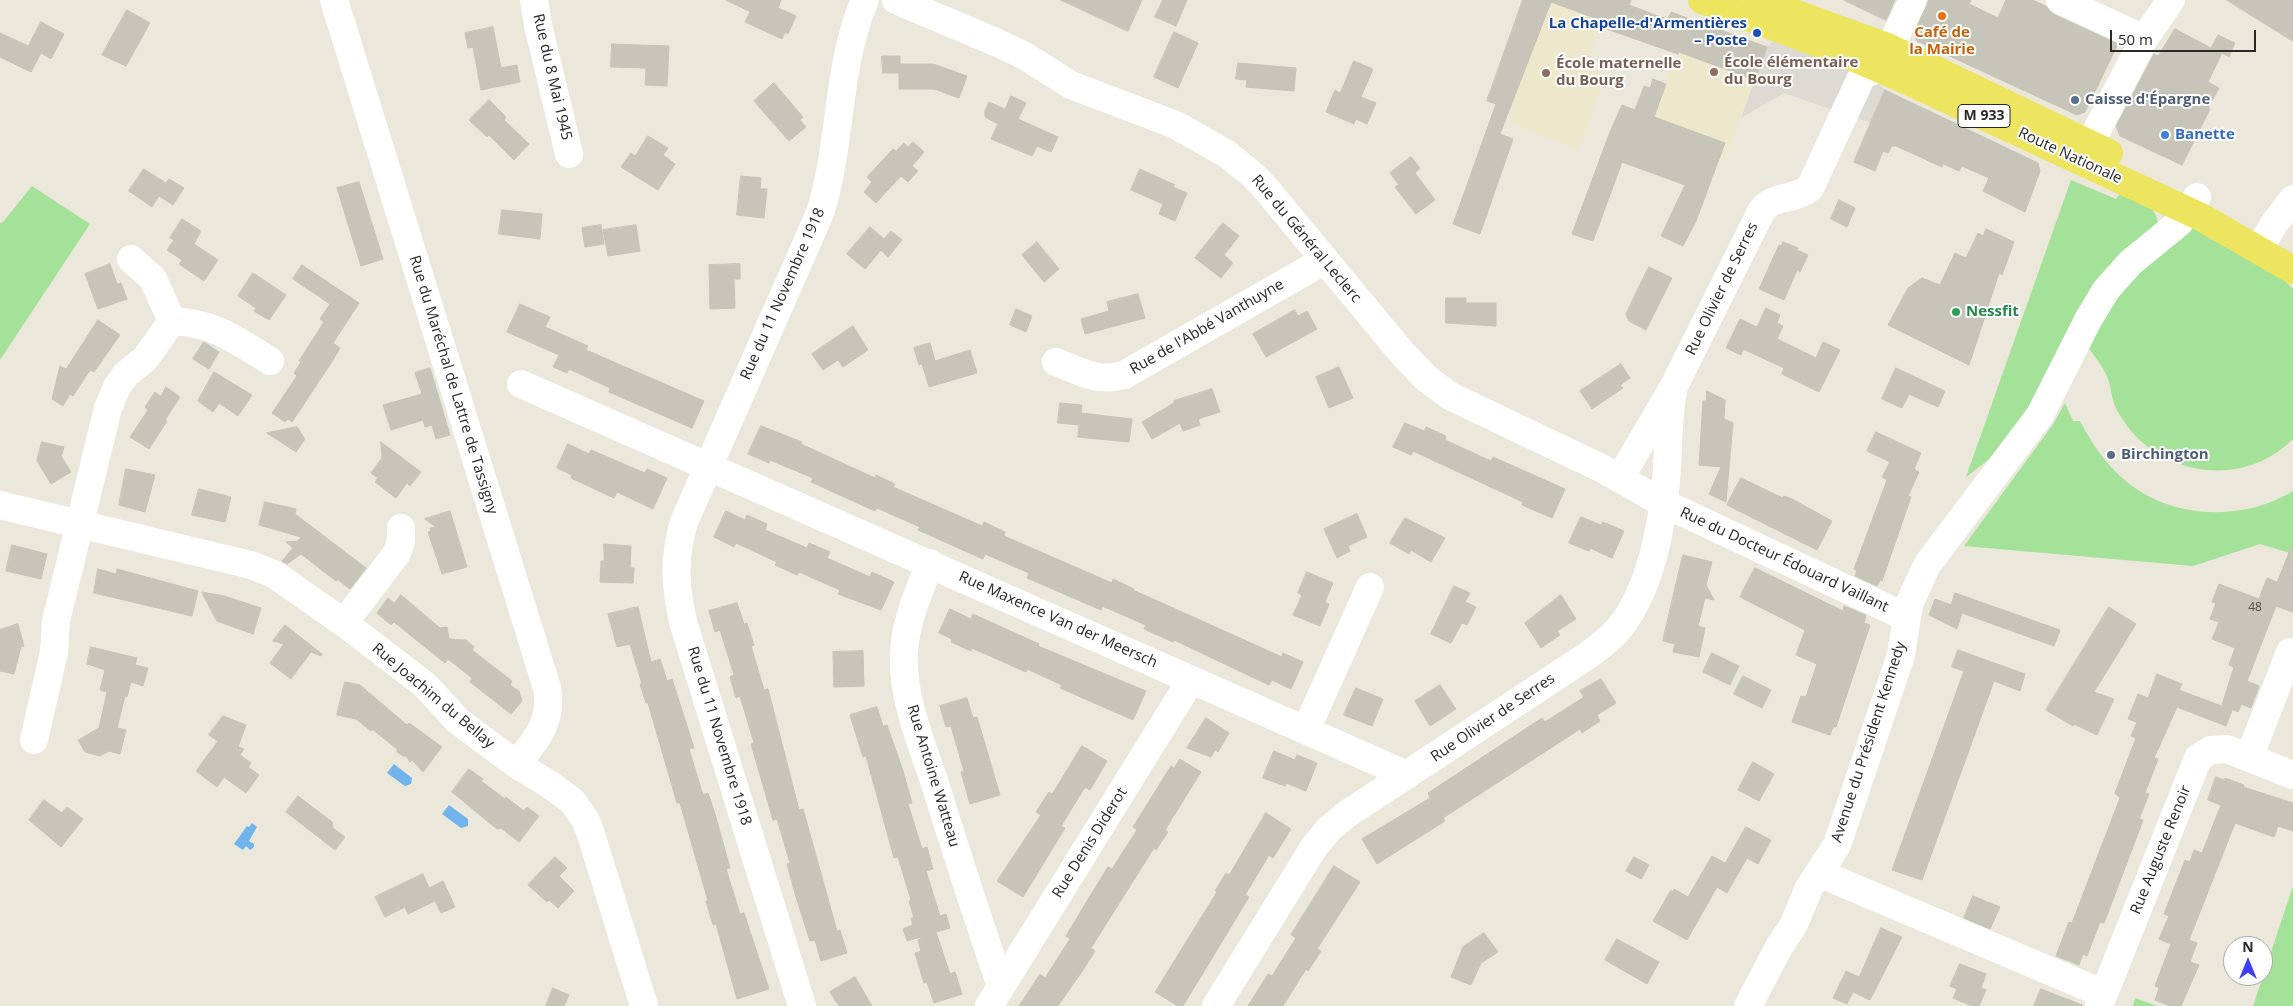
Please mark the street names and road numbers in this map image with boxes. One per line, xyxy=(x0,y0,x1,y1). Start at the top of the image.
street label: Rue du 8 Mai 1945 xyxy=(529,12,575,142)
road number: M 933 xyxy=(1958,104,2010,128)
street label: Route Nationale xyxy=(2015,124,2125,188)
street label: Rue du Général Leclerc xyxy=(1247,172,1365,306)
street label: Rue du 11 Novembre 1918 xyxy=(737,205,829,383)
street label: Rue Olivier de Serres xyxy=(1682,220,1762,358)
street label: Rue du Maréchal de Lattre de Tassigny xyxy=(405,253,501,517)
street label: Rue de l'Abbé Vanthuyne xyxy=(1127,275,1287,379)
street label: Rue du Docteur Édouard Vaillant xyxy=(1677,504,1891,616)
street label: Rue Maxence Van der Meersch xyxy=(956,568,1160,672)
street label: Avenue du Président Kennedy xyxy=(1828,639,1910,845)
street label: Rue Joachim du Bellay xyxy=(368,640,498,752)
street label: Rue du 11 Novembre 1918 xyxy=(683,644,755,828)
street label: Rue Olivier de Serres xyxy=(1428,670,1558,766)
street label: Rue Antoine Watteau xyxy=(903,703,963,849)
street label: Rue Auguste Renoir xyxy=(2127,783,2195,917)
street label: Rue Denis Diderot xyxy=(1049,784,1131,902)

